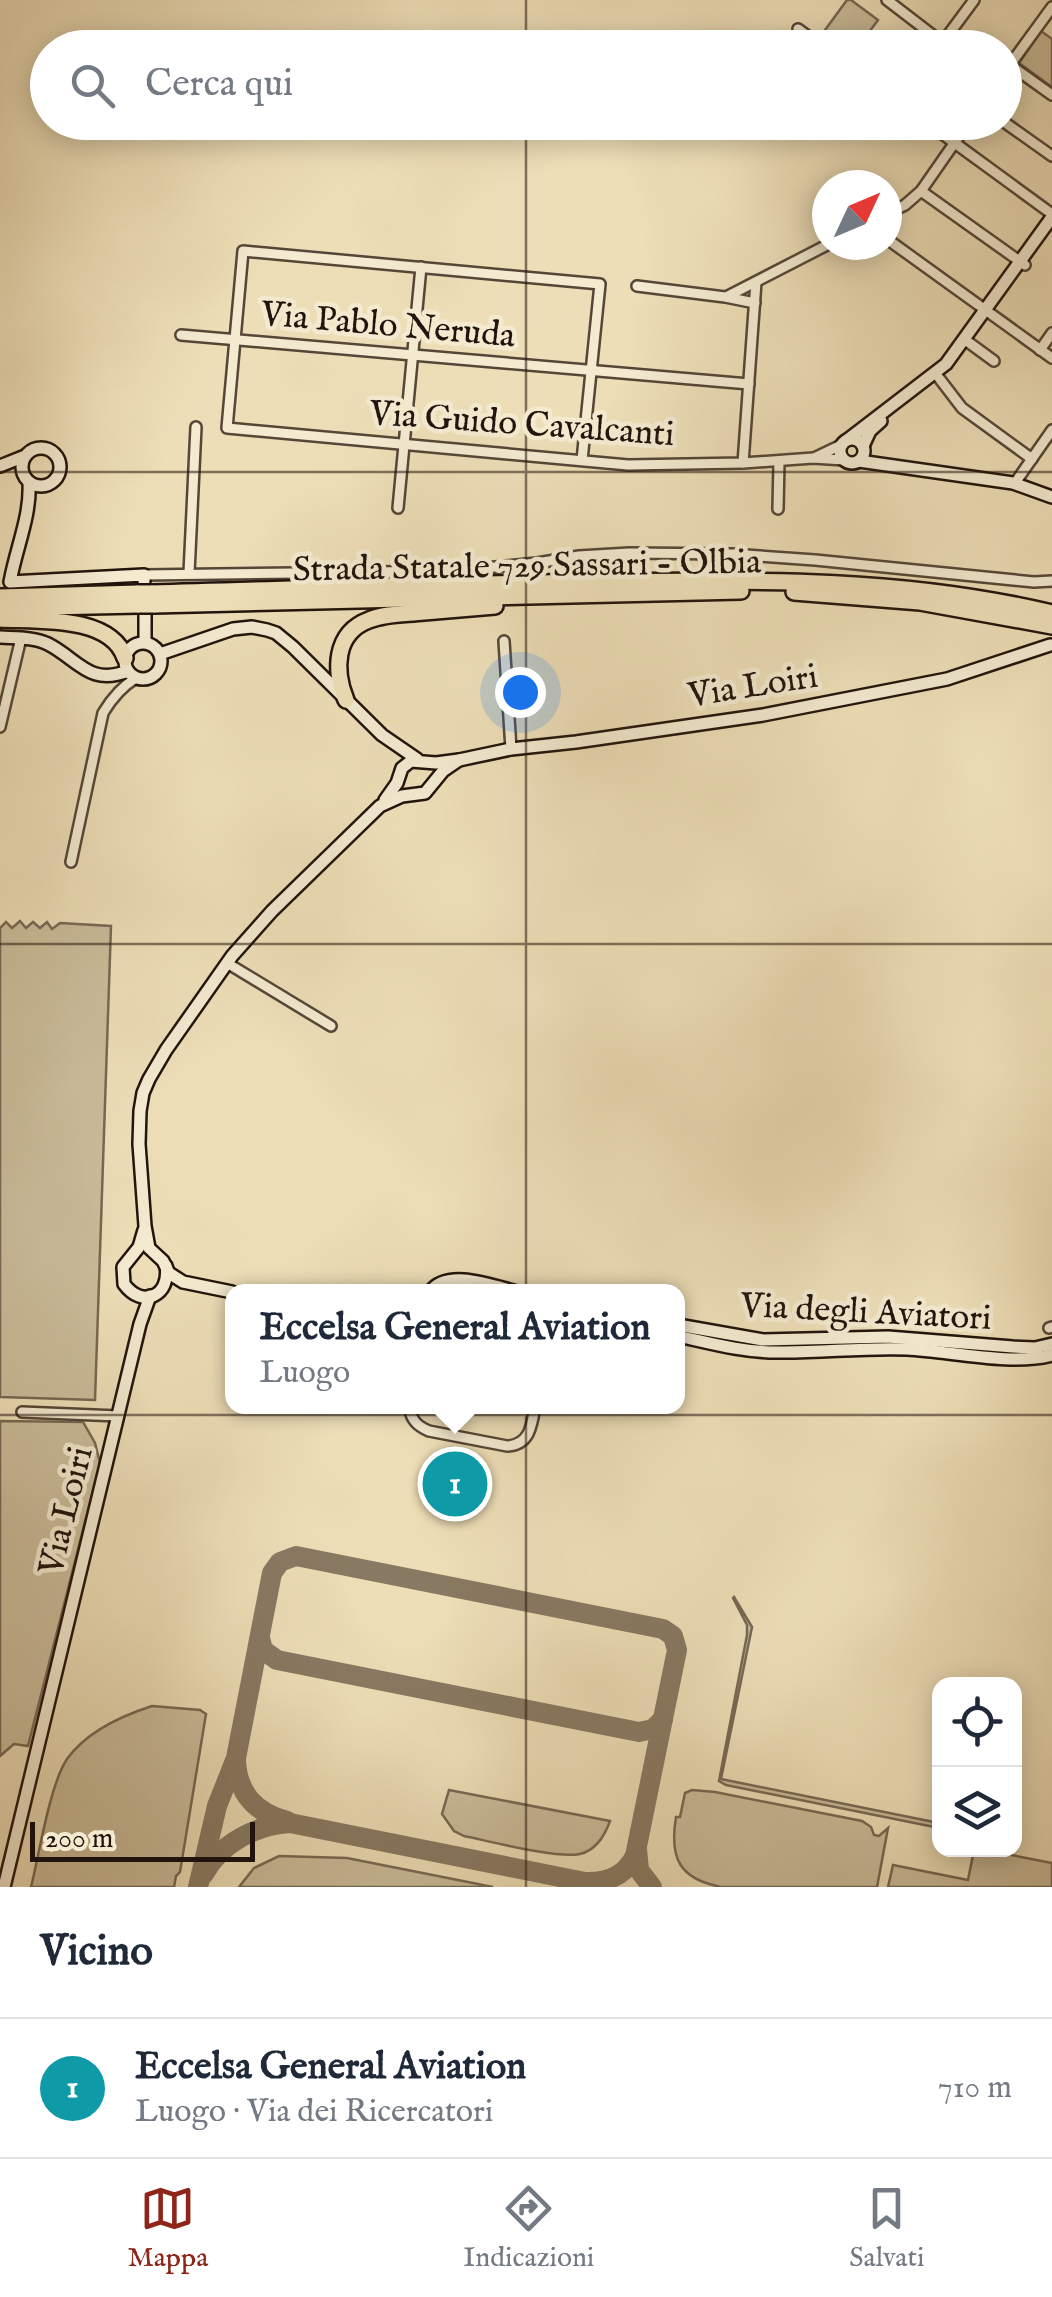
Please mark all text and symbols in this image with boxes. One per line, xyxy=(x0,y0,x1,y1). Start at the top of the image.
search box xyxy=(30,30,1022,140)
icon: search xyxy=(65,58,120,113)
text: Cerca qui xyxy=(145,61,293,109)
north arrow xyxy=(812,170,902,260)
street label: Via Pablo Neruda xyxy=(258,292,518,360)
street label: Via Guido Cavalcanti xyxy=(367,392,676,458)
street label: Strada Statale 729 Sassari - Olbia xyxy=(292,540,763,594)
street label: Via Loiri xyxy=(684,655,821,720)
your location xyxy=(495,667,546,718)
popup xyxy=(225,1284,685,1414)
street label: Via degli Aviatori xyxy=(738,1284,993,1342)
text: Eccelsa General Aviation xyxy=(259,1305,651,1353)
text: Luogo xyxy=(259,1353,350,1394)
street label: Via Loiri xyxy=(29,1442,105,1581)
pin: 1 xyxy=(422,1446,488,1522)
map controls xyxy=(932,1677,1022,1857)
button: locate xyxy=(932,1677,1022,1767)
button: layers xyxy=(932,1767,1022,1857)
scale bar xyxy=(30,1817,255,1862)
text: 200 m xyxy=(45,1822,113,1857)
text: Vicino xyxy=(40,1926,153,1979)
text: Eccelsa General Aviation xyxy=(135,2044,526,2092)
text: 1 xyxy=(67,2068,78,2109)
text: 710 m xyxy=(938,2068,1012,2109)
text: Luogo · Via dei Ricercatori xyxy=(135,2092,493,2133)
tab: Mappa xyxy=(127,2181,208,2276)
tab: Indicazioni xyxy=(463,2181,594,2276)
tab: Salvati xyxy=(849,2181,925,2276)

